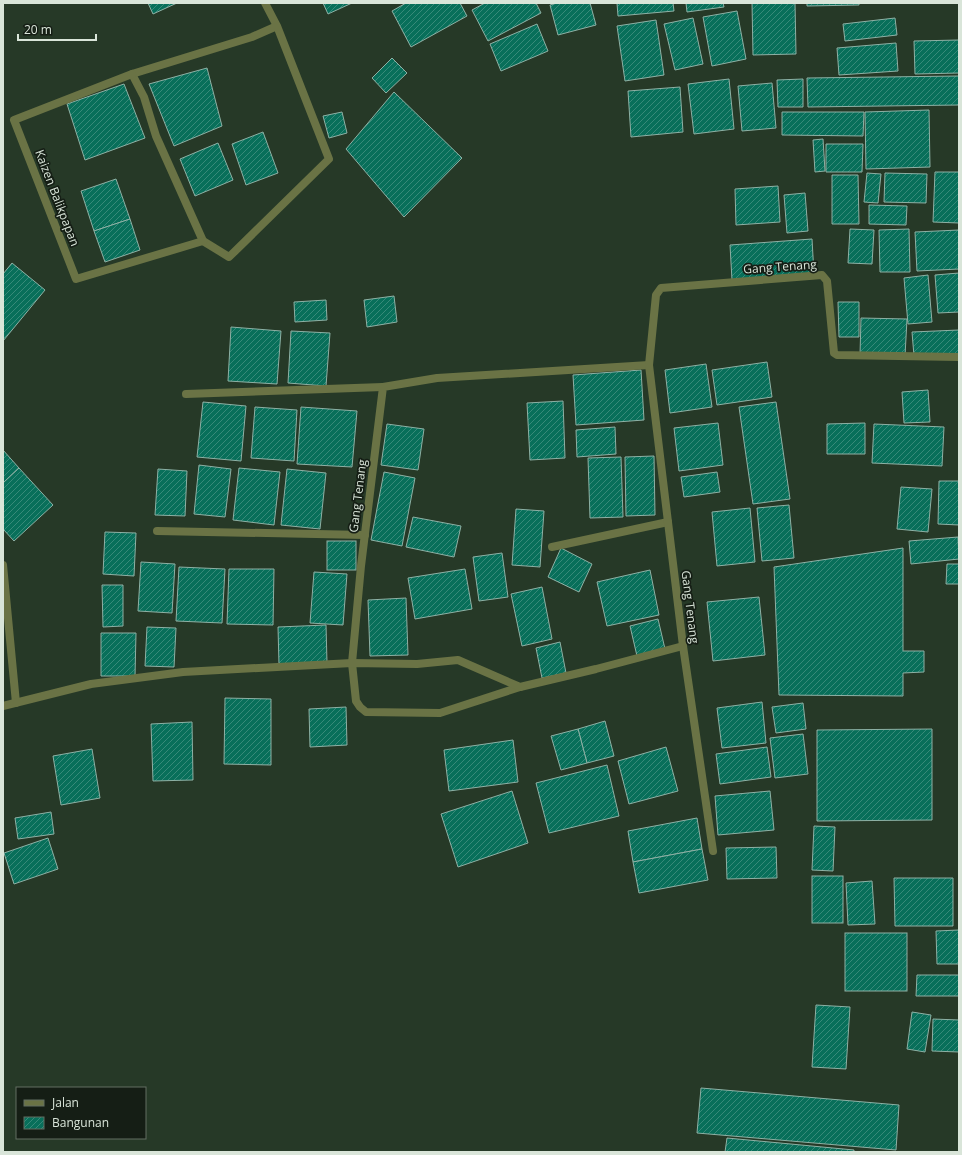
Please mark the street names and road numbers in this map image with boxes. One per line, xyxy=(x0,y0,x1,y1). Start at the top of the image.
street label: Kaizen Balikpapan xyxy=(31,147,84,249)
street label: Gang Tenang xyxy=(743,255,818,278)
street label: Gang Tenang xyxy=(345,458,370,534)
street label: Gang Tenang xyxy=(678,569,703,645)

